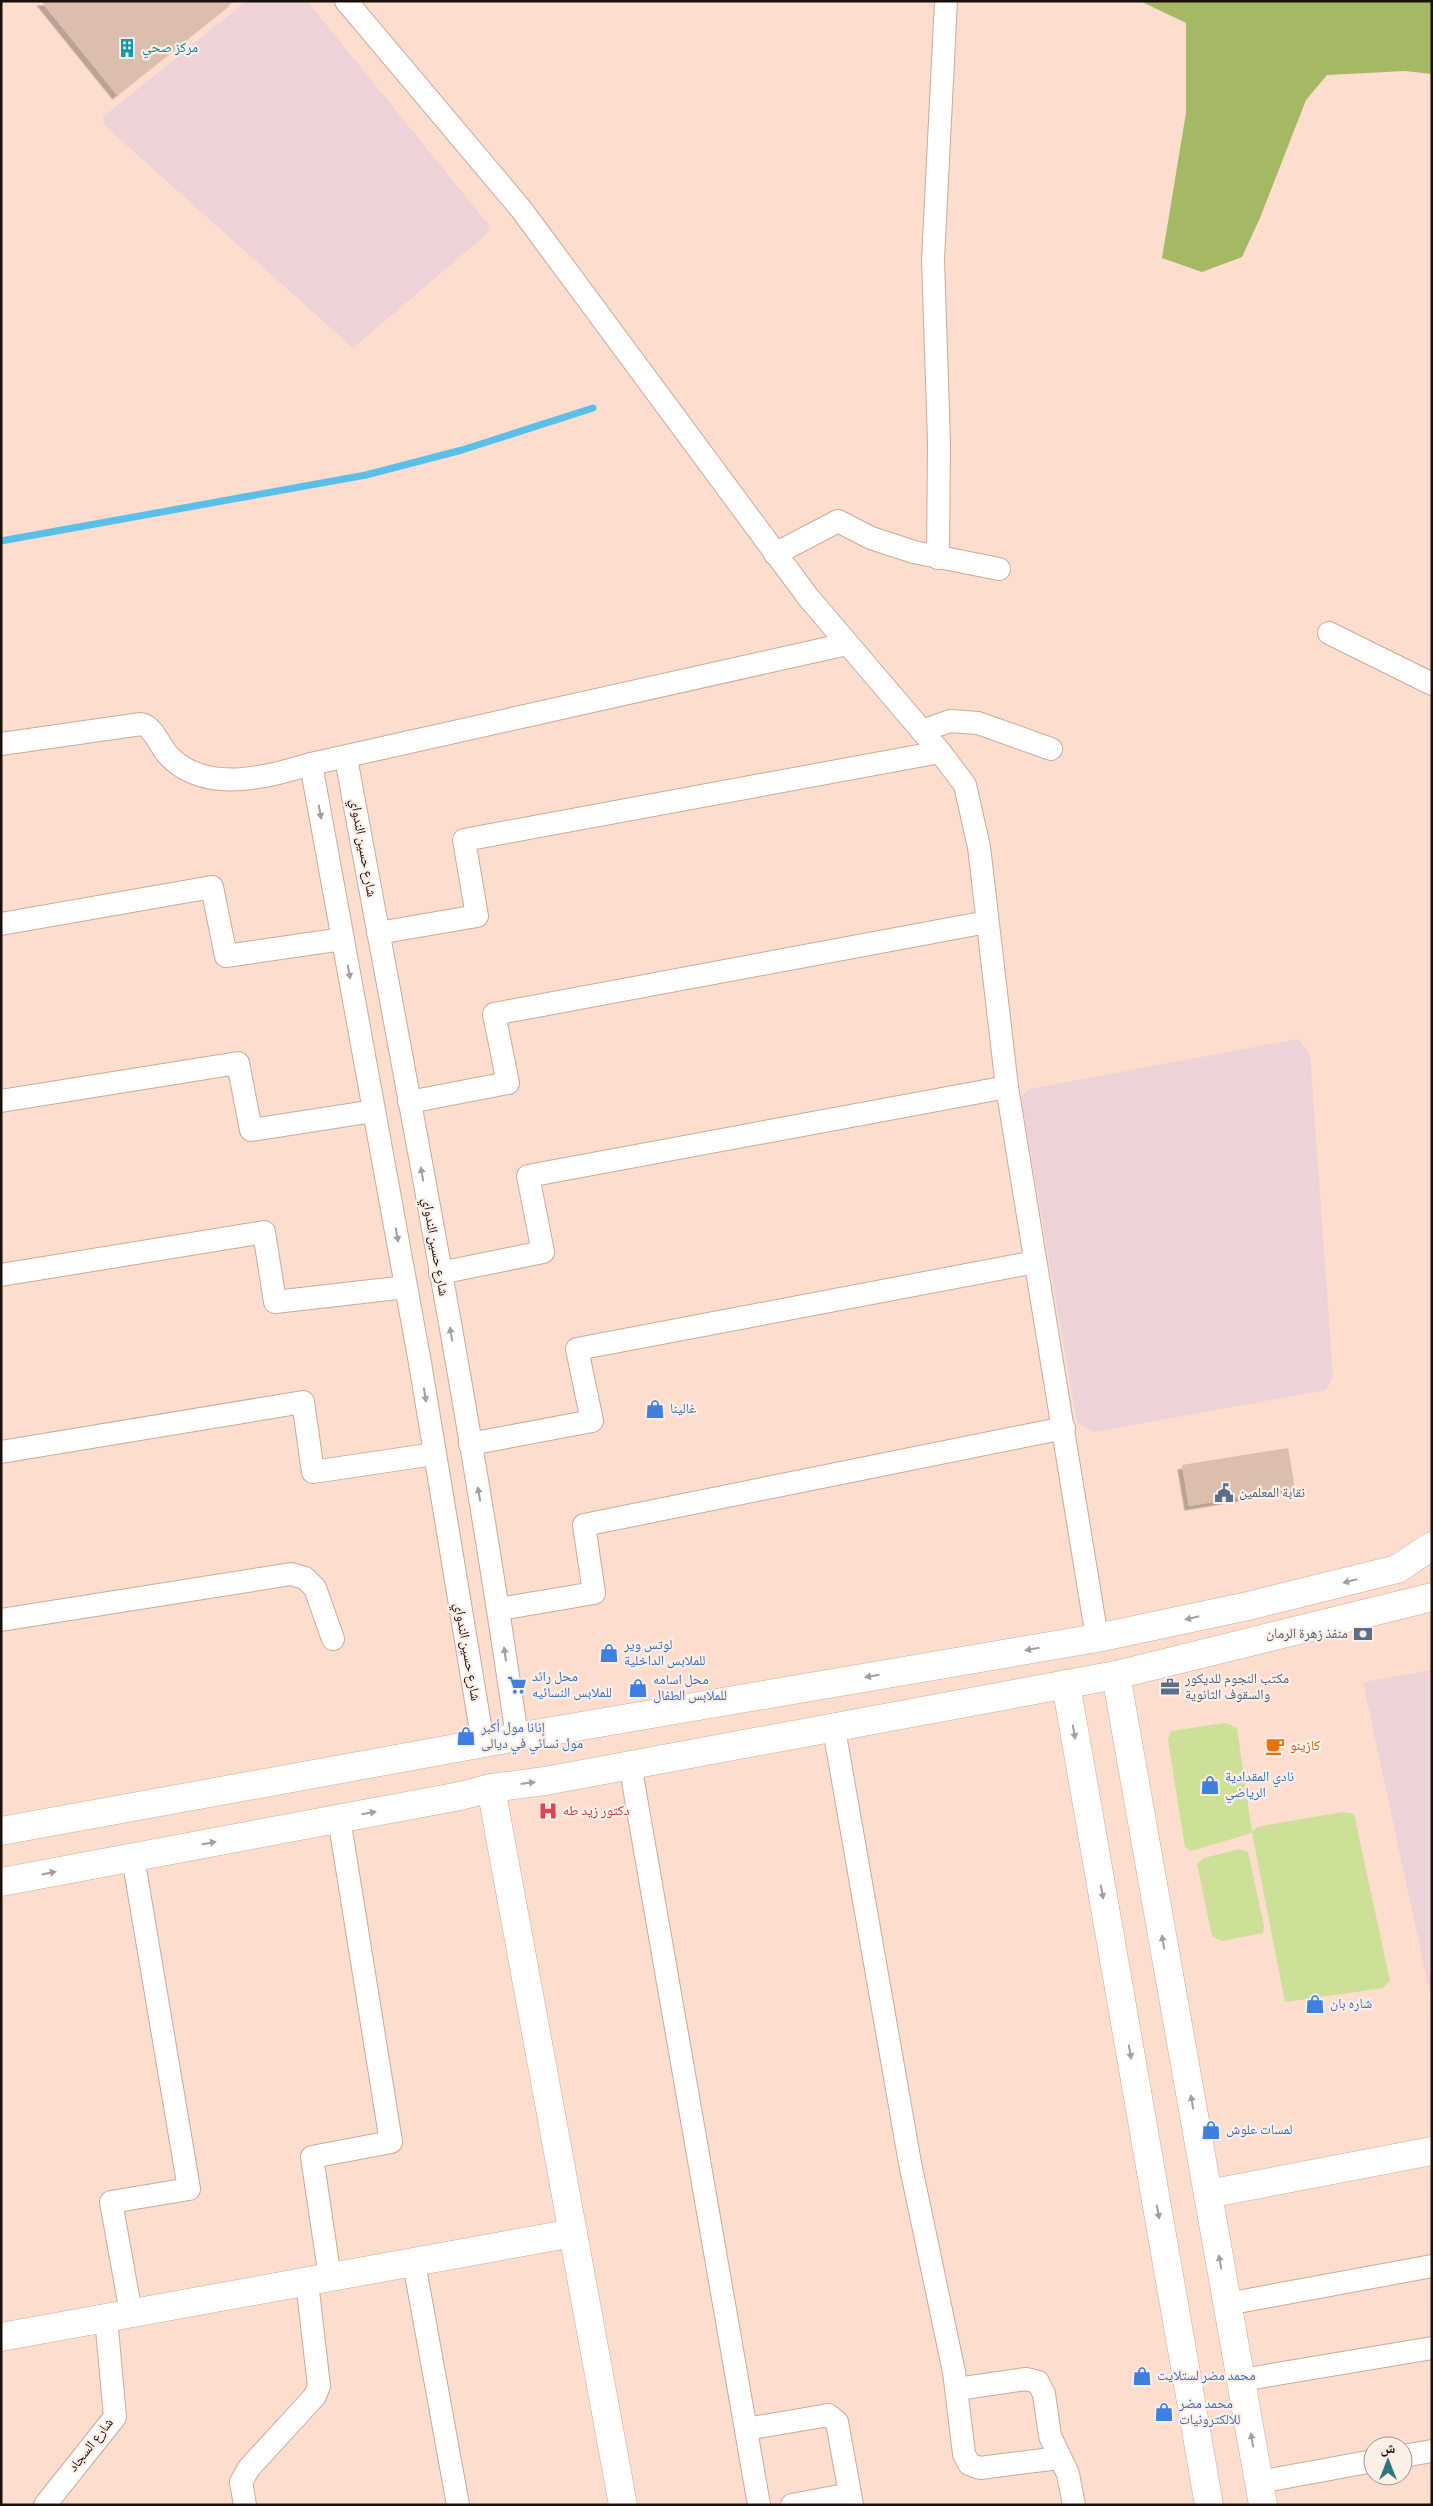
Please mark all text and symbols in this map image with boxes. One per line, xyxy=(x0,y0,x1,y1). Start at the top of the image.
building icon: مركز صحي xyxy=(116,37,138,59)
place label: مركز صحي xyxy=(142,38,198,59)
street label: شارع حسين الندواي xyxy=(344,797,381,899)
one-way arrow xyxy=(317,804,325,820)
one-way arrow xyxy=(345,964,353,980)
one-way arrow xyxy=(417,1165,425,1181)
street label: شارع حسين الندواي xyxy=(416,1196,453,1298)
one-way arrow xyxy=(393,1228,401,1244)
one-way arrow xyxy=(446,1325,454,1341)
one-way arrow xyxy=(421,1388,429,1404)
shop icon: غالينا xyxy=(644,1398,666,1420)
place label: غالينا xyxy=(670,1399,696,1419)
public building icon: نقابة المعلمين xyxy=(1213,1482,1235,1504)
place label: نقابة المعلمين xyxy=(1239,1483,1305,1503)
one-way arrow xyxy=(474,1485,482,1501)
one-way arrow xyxy=(1342,1577,1357,1585)
street label: شارع حسين الندواي xyxy=(448,1601,485,1703)
one-way arrow xyxy=(1184,1614,1199,1622)
bank icon: منفذ زهرة الرمان xyxy=(1352,1623,1374,1645)
place label: منفذ زهرة الرمان xyxy=(1266,1624,1348,1644)
place label: لوتس وير للملابس الداخلية xyxy=(623,1635,706,1671)
shop icon: لوتس وير للملابس الداخلية xyxy=(598,1642,620,1664)
one-way arrow xyxy=(501,1646,509,1662)
one-way arrow xyxy=(1024,1646,1040,1654)
place label: محل رائد للملابس النسائيه xyxy=(532,1667,612,1703)
place label: مكتب النجوم للديكور والسقوف الثانوية xyxy=(1184,1669,1289,1705)
place label: محل اسامه للملابس الطفال xyxy=(653,1670,727,1706)
one-way arrow xyxy=(864,1673,880,1681)
supermarket icon: محل رائد للملابس النسائيه xyxy=(506,1674,528,1696)
office icon: مكتب النجوم للديكور والسقوف الثانوية xyxy=(1159,1676,1181,1698)
shop icon: محل اسامه للملابس الطفال xyxy=(627,1677,649,1699)
place label: إنانا مول أكبر مول نسائي في ديالى xyxy=(480,1718,583,1755)
shop icon: إنانا مول أكبر مول نسائي في ديالى xyxy=(455,1725,477,1747)
one-way arrow xyxy=(1070,1725,1078,1741)
cafe icon: كازينو xyxy=(1264,1735,1286,1757)
place label: كازينو xyxy=(1290,1736,1320,1756)
place label: نادي المقدادية الرياضي xyxy=(1225,1767,1294,1804)
shop icon: نادي المقدادية الرياضي xyxy=(1199,1774,1221,1796)
one-way arrow xyxy=(521,1779,537,1787)
hospital icon: دكتور زيد طه xyxy=(537,1800,559,1822)
place label: دكتور زيد طه xyxy=(563,1801,630,1821)
one-way arrow xyxy=(361,1808,377,1816)
one-way arrow xyxy=(201,1838,217,1846)
one-way arrow xyxy=(42,1868,58,1876)
one-way arrow xyxy=(1098,1885,1106,1901)
one-way arrow xyxy=(1159,1934,1167,1950)
shop icon: شاره بان xyxy=(1304,1993,1326,2015)
place label: شاره بان xyxy=(1330,1994,1372,2014)
one-way arrow xyxy=(1126,2045,1134,2061)
one-way arrow xyxy=(1187,2094,1195,2110)
shop icon: لمسات علوش xyxy=(1200,2119,1222,2141)
place label: لمسات علوش xyxy=(1226,2120,1292,2140)
one-way arrow xyxy=(1154,2205,1162,2221)
one-way arrow xyxy=(1216,2254,1224,2270)
shop icon: محمد مضر لستلايت xyxy=(1131,2365,1153,2387)
place label: محمد مضر لستلايت xyxy=(1157,2366,1256,2386)
place label: محمد مضر للالكترونيات xyxy=(1178,2394,1240,2430)
shop icon: محمد مضر للالكترونيات xyxy=(1153,2401,1175,2423)
street label: شارع السجاد xyxy=(64,2414,118,2476)
one-way arrow xyxy=(1247,2431,1255,2447)
north arrow xyxy=(1363,2436,1413,2486)
text: ش xyxy=(1381,2439,1396,2459)

